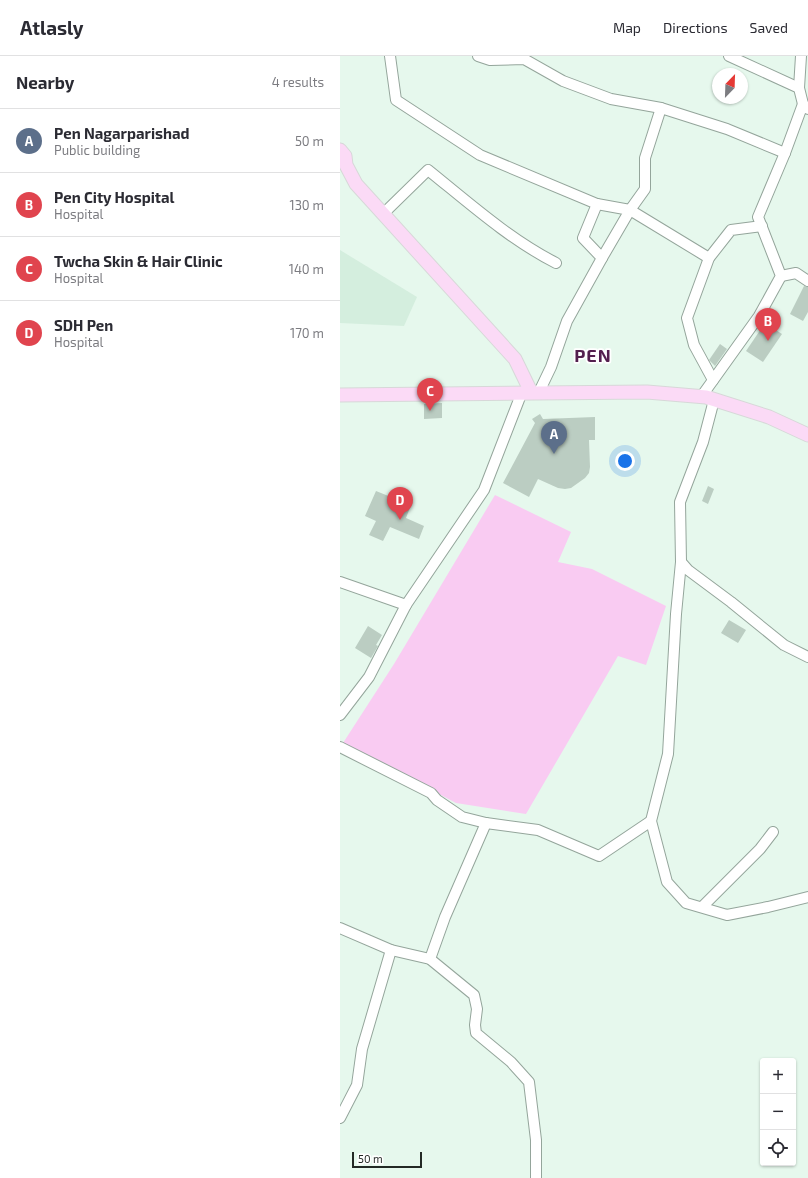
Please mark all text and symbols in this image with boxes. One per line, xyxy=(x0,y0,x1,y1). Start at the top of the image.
text: Atlasly xyxy=(20,16,84,39)
text: Map xyxy=(613,19,641,36)
text: Directions xyxy=(663,19,728,36)
text: Saved xyxy=(750,19,788,36)
north arrow xyxy=(712,68,748,104)
text: Nearby xyxy=(16,72,74,92)
text: 4 results xyxy=(272,74,324,90)
text: Pen Nagarparishad xyxy=(54,124,190,142)
text: A xyxy=(25,133,33,149)
text: 50 m xyxy=(295,133,324,149)
text: Public building xyxy=(54,142,140,158)
text: Pen City Hospital xyxy=(54,188,174,206)
text: B xyxy=(25,197,33,213)
text: 130 m xyxy=(289,197,324,213)
text: Hospital xyxy=(54,206,103,222)
text: Twcha Skin & Hair Clinic xyxy=(54,252,223,270)
text: C xyxy=(25,261,33,277)
text: 140 m xyxy=(289,261,324,277)
text: Hospital xyxy=(54,270,103,286)
pin: B xyxy=(755,308,781,341)
text: SDH Pen xyxy=(54,316,113,334)
text: D xyxy=(25,325,33,341)
text: 170 m xyxy=(290,325,324,341)
text: Hospital xyxy=(54,334,103,350)
district label: PEN xyxy=(574,344,612,366)
pin: C xyxy=(417,378,443,411)
pin: A xyxy=(541,421,567,454)
your location xyxy=(615,451,635,471)
pin: D xyxy=(387,487,413,520)
map controls xyxy=(760,1058,796,1166)
button: + xyxy=(760,1058,796,1094)
button: − xyxy=(760,1094,796,1130)
button: locate xyxy=(760,1130,796,1166)
scale bar xyxy=(352,1150,422,1169)
text: 50 m xyxy=(358,1152,383,1165)

